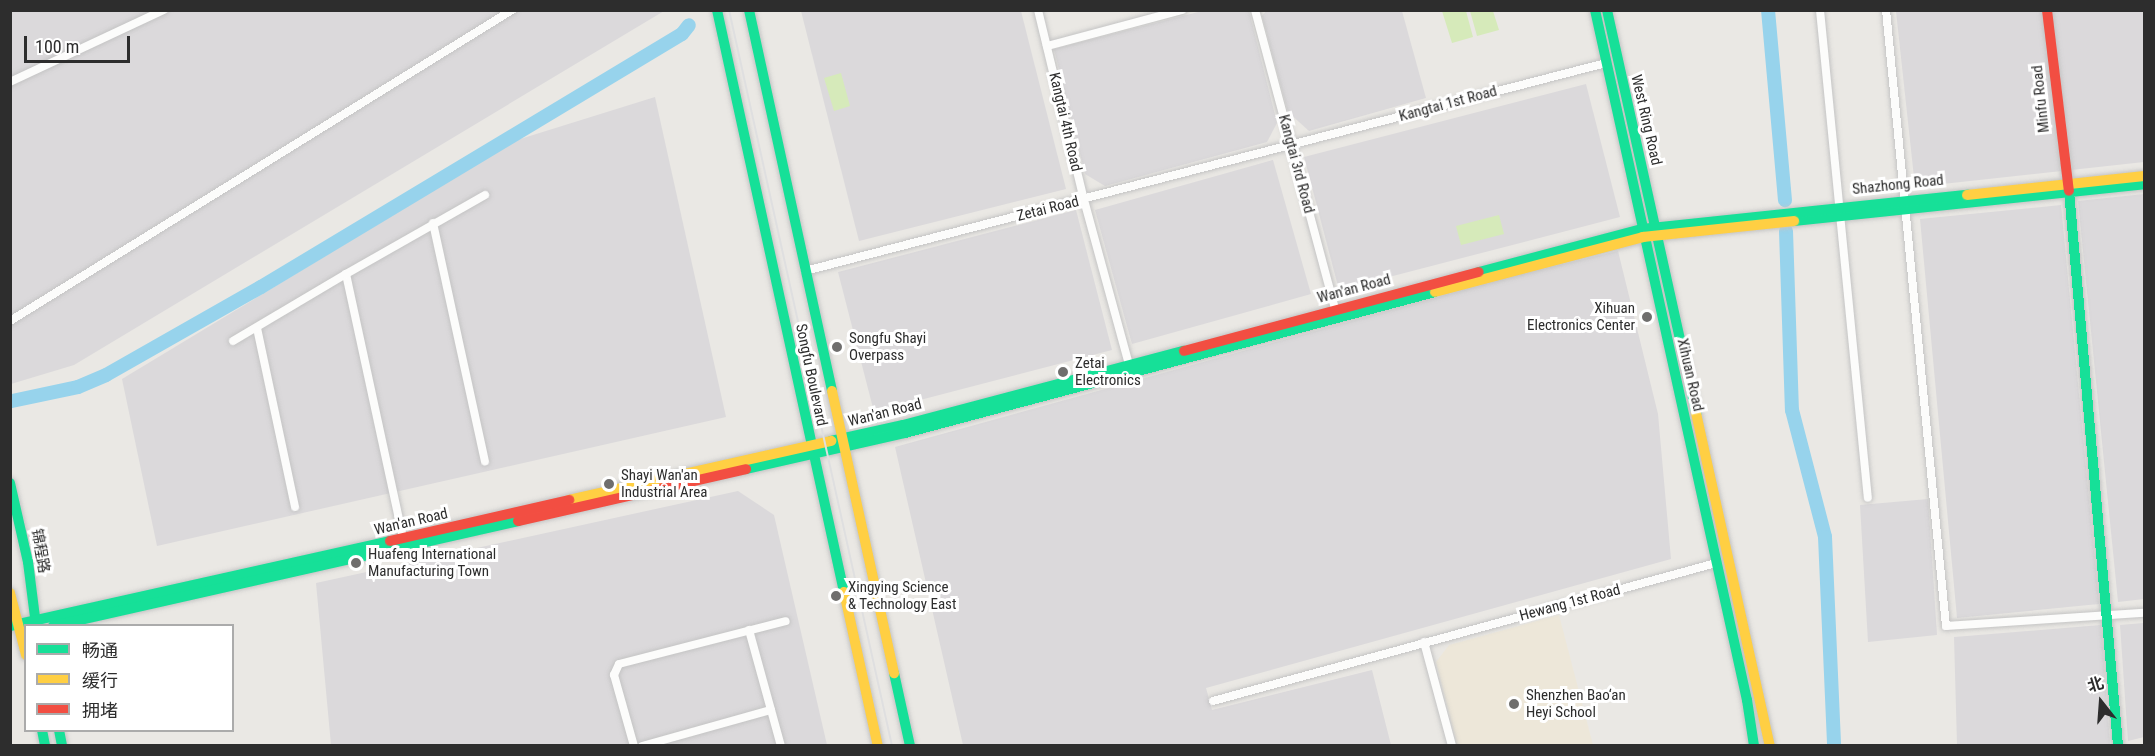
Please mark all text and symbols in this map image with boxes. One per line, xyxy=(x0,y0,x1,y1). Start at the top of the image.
scale bar xyxy=(27,24,134,62)
text: 100 m xyxy=(35,36,79,57)
street label: Minfu Road xyxy=(2029,64,2053,134)
street label: Kangtai 4th Road xyxy=(1045,71,1085,173)
street label: West Ring Road xyxy=(1627,73,1665,167)
street label: Kangtai 1st Road xyxy=(1397,82,1499,126)
street label: Kangtai 3rd Road xyxy=(1274,113,1318,215)
street label: Shazhong Road xyxy=(1851,171,1945,199)
street label: Zetai Road xyxy=(1015,193,1081,225)
street label: Wan'an Road xyxy=(1315,271,1393,307)
place label: Xihuan Electronics Center xyxy=(1527,299,1635,334)
marker: Xihuan Electronics Center xyxy=(1640,310,1654,324)
street label: Songfu Boulevard xyxy=(791,322,831,428)
place label: Songfu Shayi Overpass xyxy=(849,329,926,364)
street label: Xihuan Road xyxy=(1673,337,1707,413)
marker: Songfu Shayi Overpass xyxy=(830,340,844,354)
place label: Zetai Electronics xyxy=(1075,354,1141,389)
marker: Zetai Electronics xyxy=(1056,365,1070,379)
street label: Wan'an Road xyxy=(846,395,924,431)
place label: Shayi Wan'an Industrial Area xyxy=(621,466,707,501)
marker: Shayi Wan'an Industrial Area xyxy=(602,477,616,491)
street label: Wan'an Road xyxy=(372,505,450,539)
street label: 锦程路 xyxy=(27,527,53,575)
place label: Huafeng International Manufacturing Town xyxy=(368,545,496,580)
marker: Huafeng International Manufacturing Town xyxy=(349,556,363,570)
place label: Xingying Science & Technology East xyxy=(848,578,957,613)
street label: Hewang 1st Road xyxy=(1518,581,1622,625)
marker: Xingying Science & Technology East xyxy=(829,589,843,603)
legend xyxy=(24,624,234,732)
text: 畅通 xyxy=(82,640,118,661)
text: 缓行 xyxy=(82,670,118,691)
north arrow xyxy=(2071,672,2131,732)
text: 北 xyxy=(2085,673,2106,696)
place label: Shenzhen Bao‘an Heyi School xyxy=(1526,686,1626,721)
marker: Shenzhen Bao‘an Heyi School xyxy=(1507,697,1521,711)
text: 拥堵 xyxy=(82,700,118,721)

